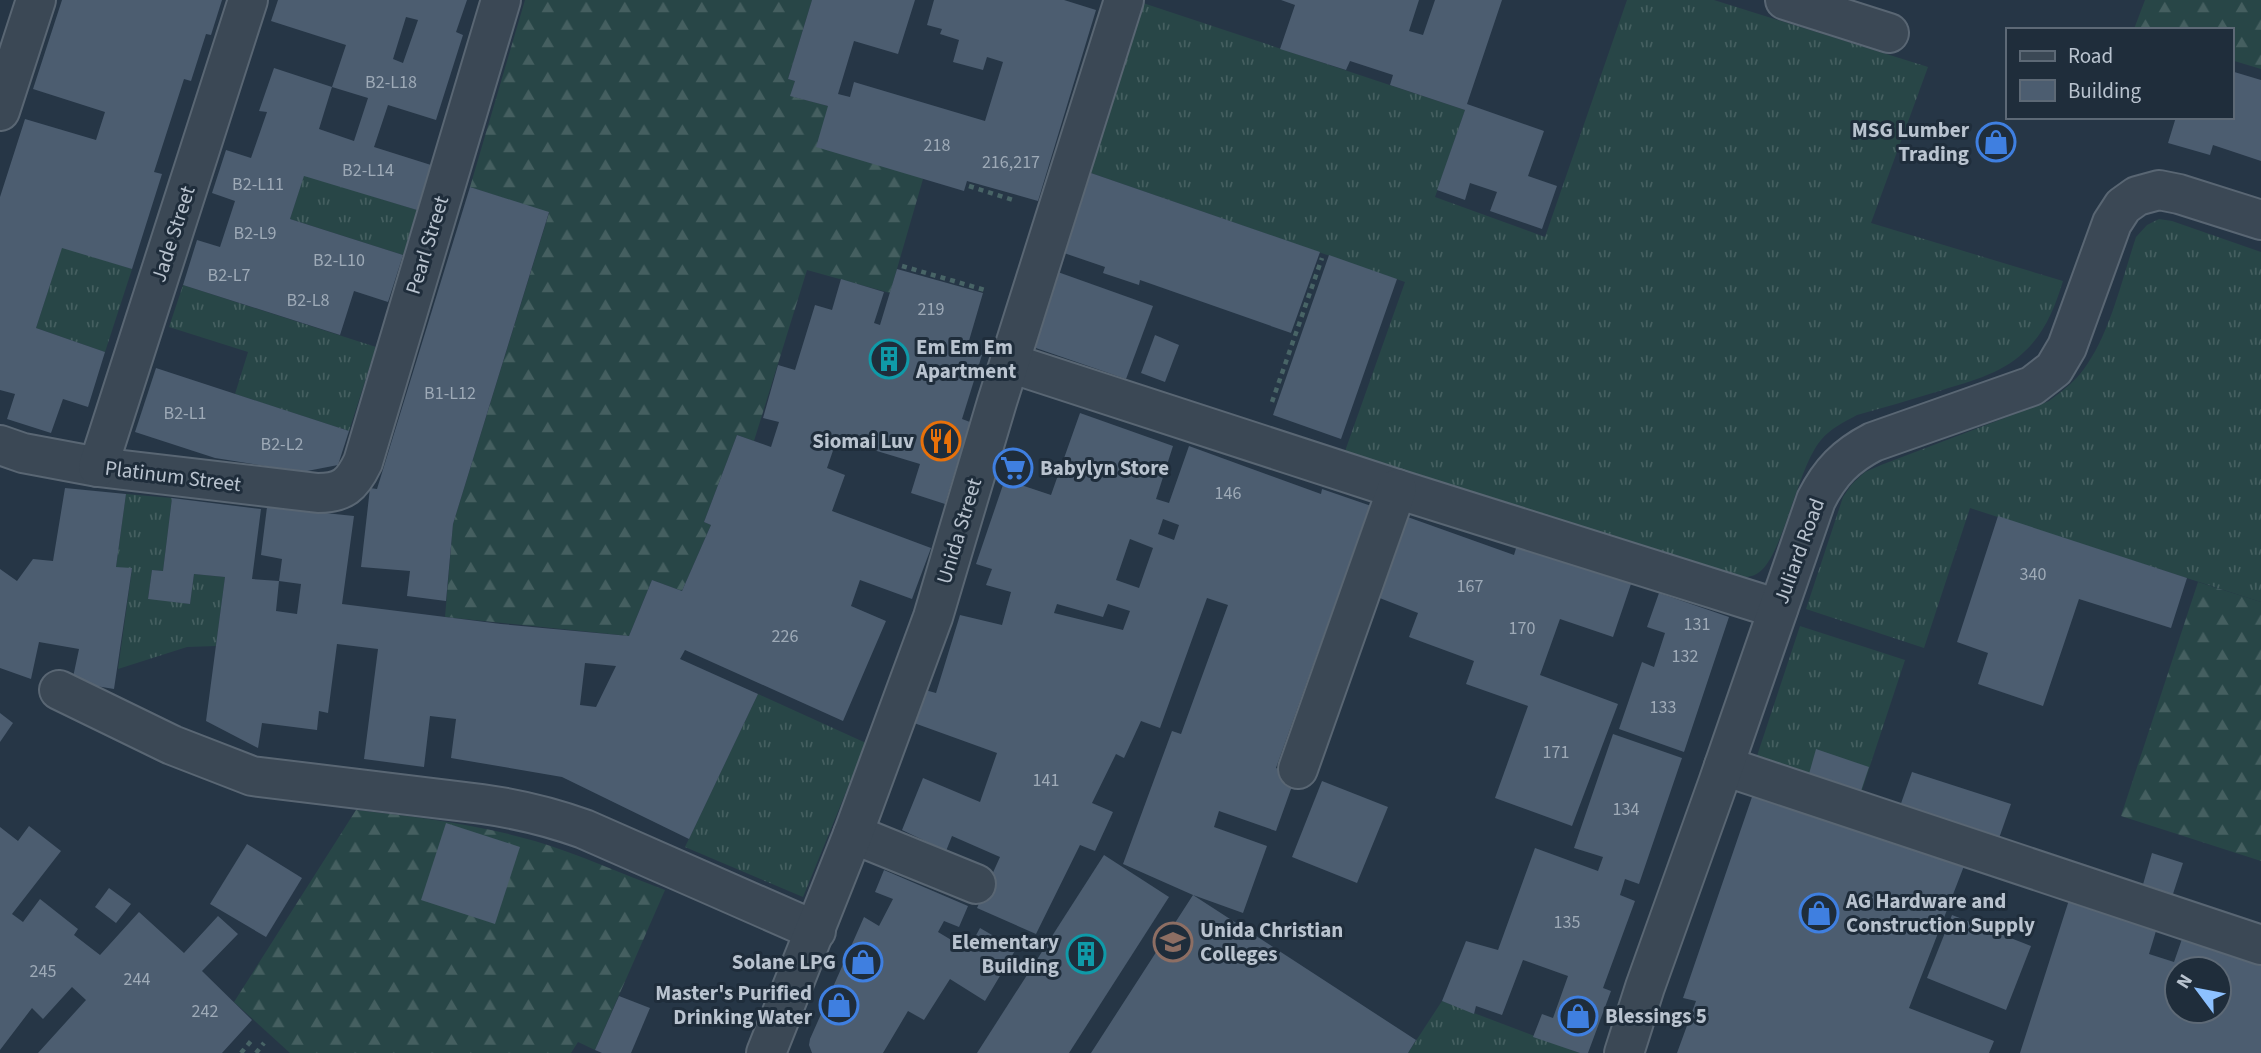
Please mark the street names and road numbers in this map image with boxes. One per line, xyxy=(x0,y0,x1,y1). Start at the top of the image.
street label: Jade Street xyxy=(143,182,203,286)
street label: Pearl Street xyxy=(398,192,456,298)
street label: Platinum Street xyxy=(103,453,243,499)
street label: Unida Street xyxy=(929,474,989,588)
street label: Juliard Road xyxy=(1766,494,1832,608)

